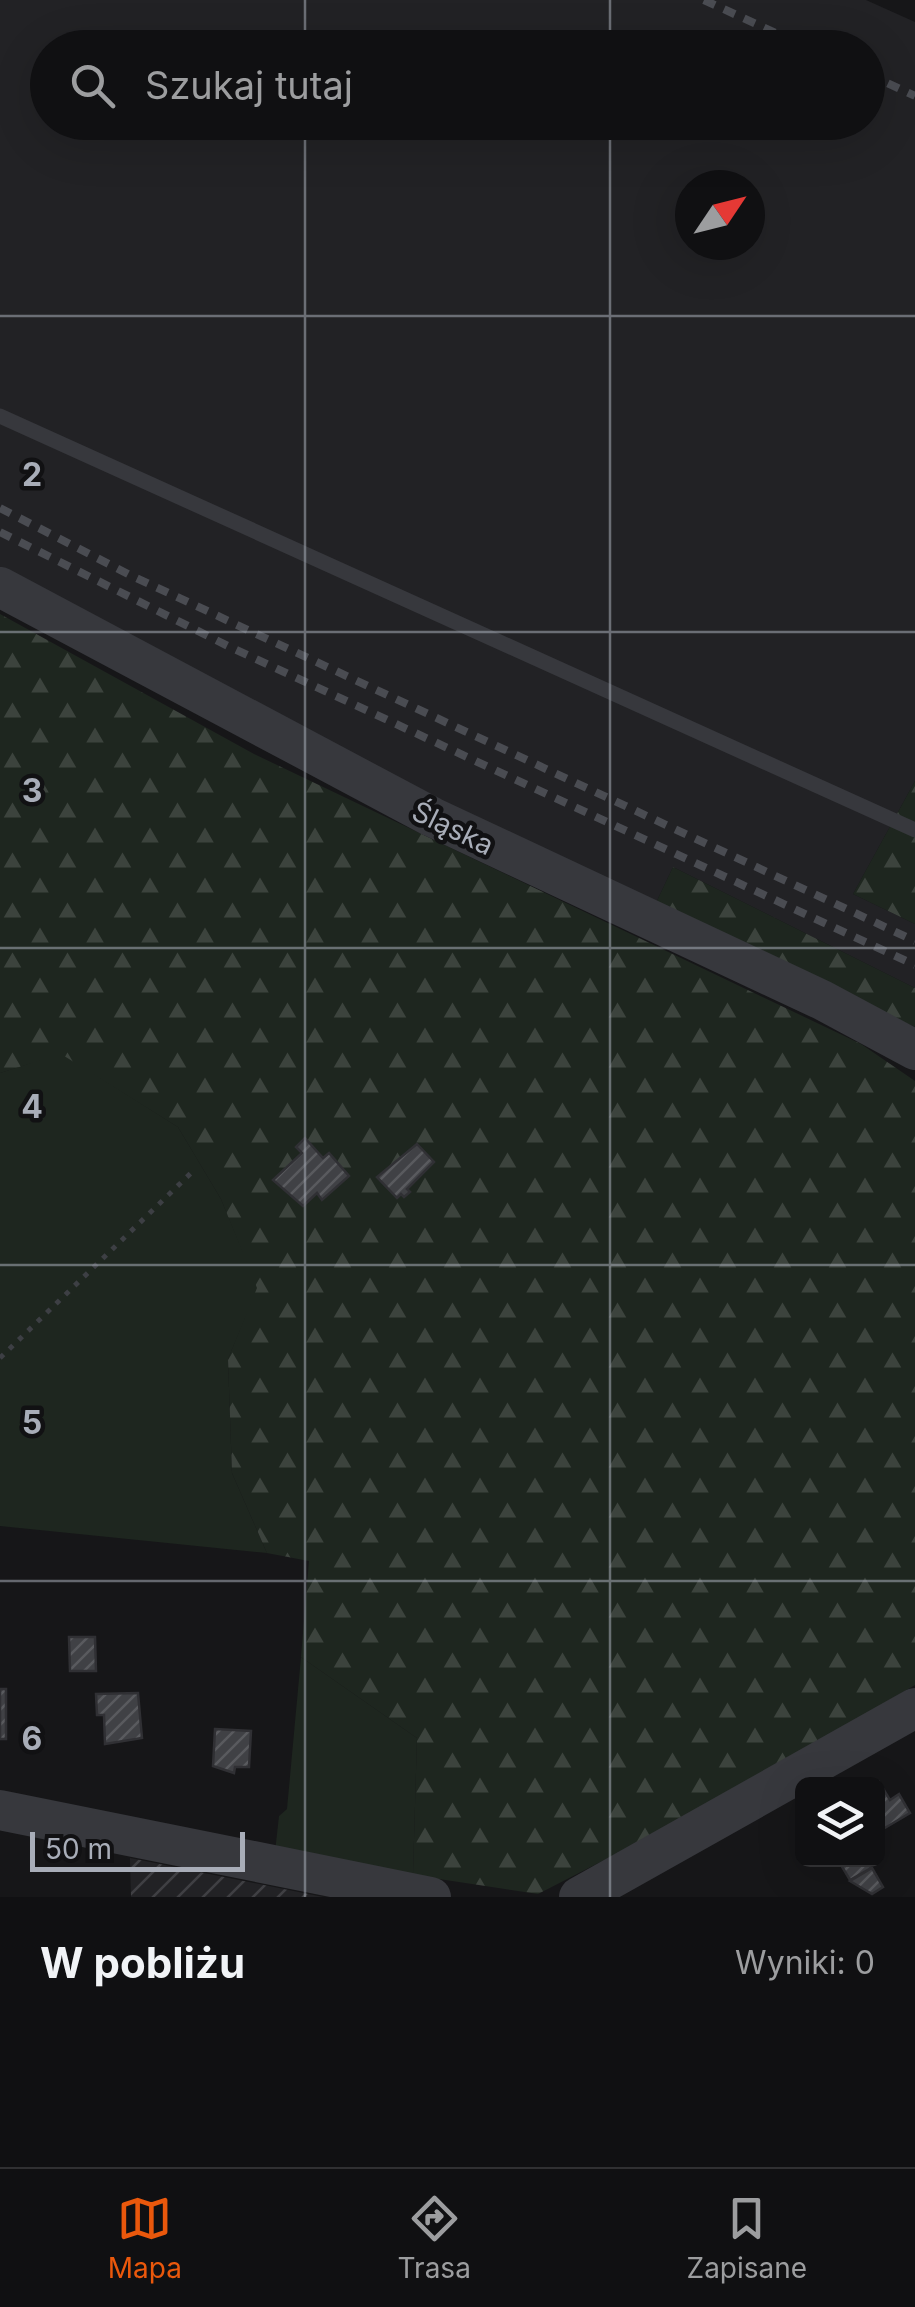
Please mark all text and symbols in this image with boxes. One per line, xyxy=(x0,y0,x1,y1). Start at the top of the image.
search box xyxy=(30,30,885,140)
icon: search xyxy=(65,58,120,113)
text: Szukaj tutaj xyxy=(145,62,353,108)
north arrow xyxy=(675,170,765,260)
text: 2 xyxy=(22,455,42,494)
text: 3 xyxy=(22,771,42,810)
street label: Śląska xyxy=(407,794,499,862)
text: 4 xyxy=(21,1087,43,1126)
text: 5 xyxy=(22,1403,42,1442)
text: 6 xyxy=(22,1719,42,1758)
map controls xyxy=(795,1777,885,1867)
button: layers xyxy=(795,1777,885,1867)
scale bar xyxy=(30,1827,245,1872)
text: 50 m xyxy=(45,1832,112,1866)
text: W pobliżu xyxy=(40,1937,245,1988)
text: Wyniki: 0 xyxy=(735,1943,875,1982)
tab: Mapa xyxy=(108,2191,182,2285)
tab: Trasa xyxy=(398,2191,471,2285)
tab: Zapisane xyxy=(687,2191,807,2285)

